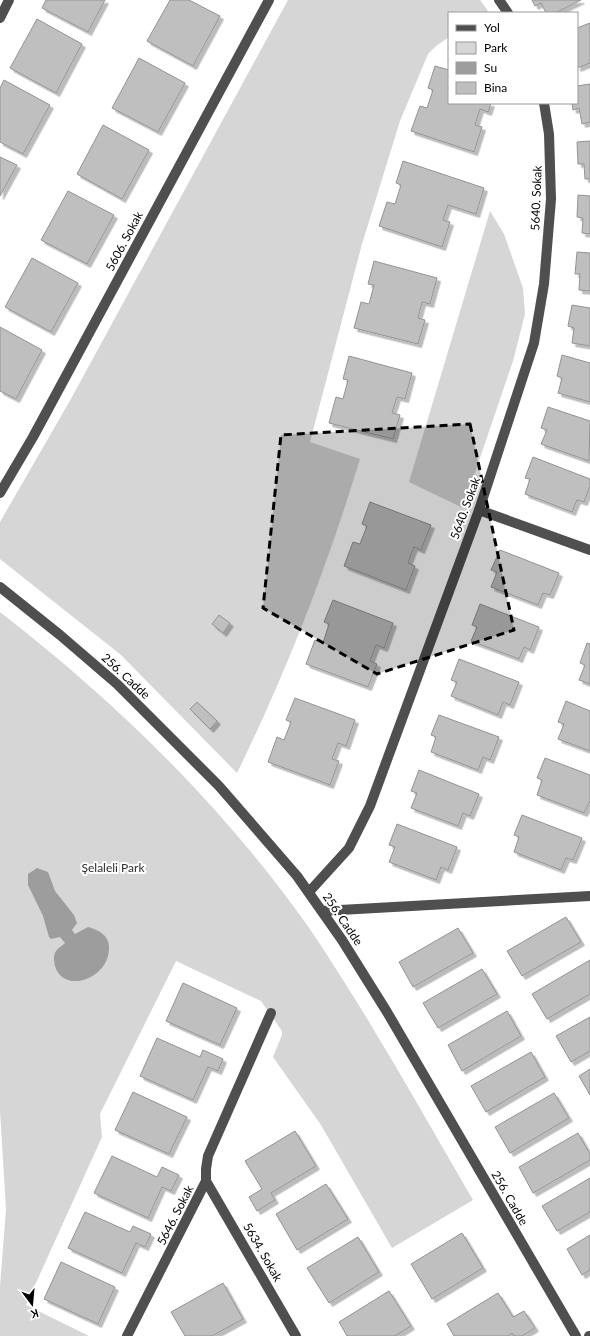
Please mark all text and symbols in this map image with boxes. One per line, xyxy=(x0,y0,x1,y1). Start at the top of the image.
legend xyxy=(448,12,578,104)
text: Yol xyxy=(484,20,500,35)
text: Park xyxy=(484,40,508,55)
text: Su xyxy=(484,60,497,75)
text: Bina xyxy=(484,80,507,95)
street label: 5640. Sokak xyxy=(527,164,545,231)
street label: 5606. Sokak xyxy=(102,208,146,273)
street label: 5640. Sokak xyxy=(447,474,484,541)
street label: 256. Cadde xyxy=(99,650,153,702)
park label: Şelaleli Park xyxy=(81,860,145,875)
street label: 256. Cadde xyxy=(320,890,366,948)
street label: 256. Cadde xyxy=(488,1168,532,1228)
street label: 5646. Sokak xyxy=(154,1182,197,1247)
street label: 5634. Sokak xyxy=(240,1220,286,1285)
north arrow xyxy=(12,1284,52,1324)
text: K xyxy=(29,1307,40,1322)

